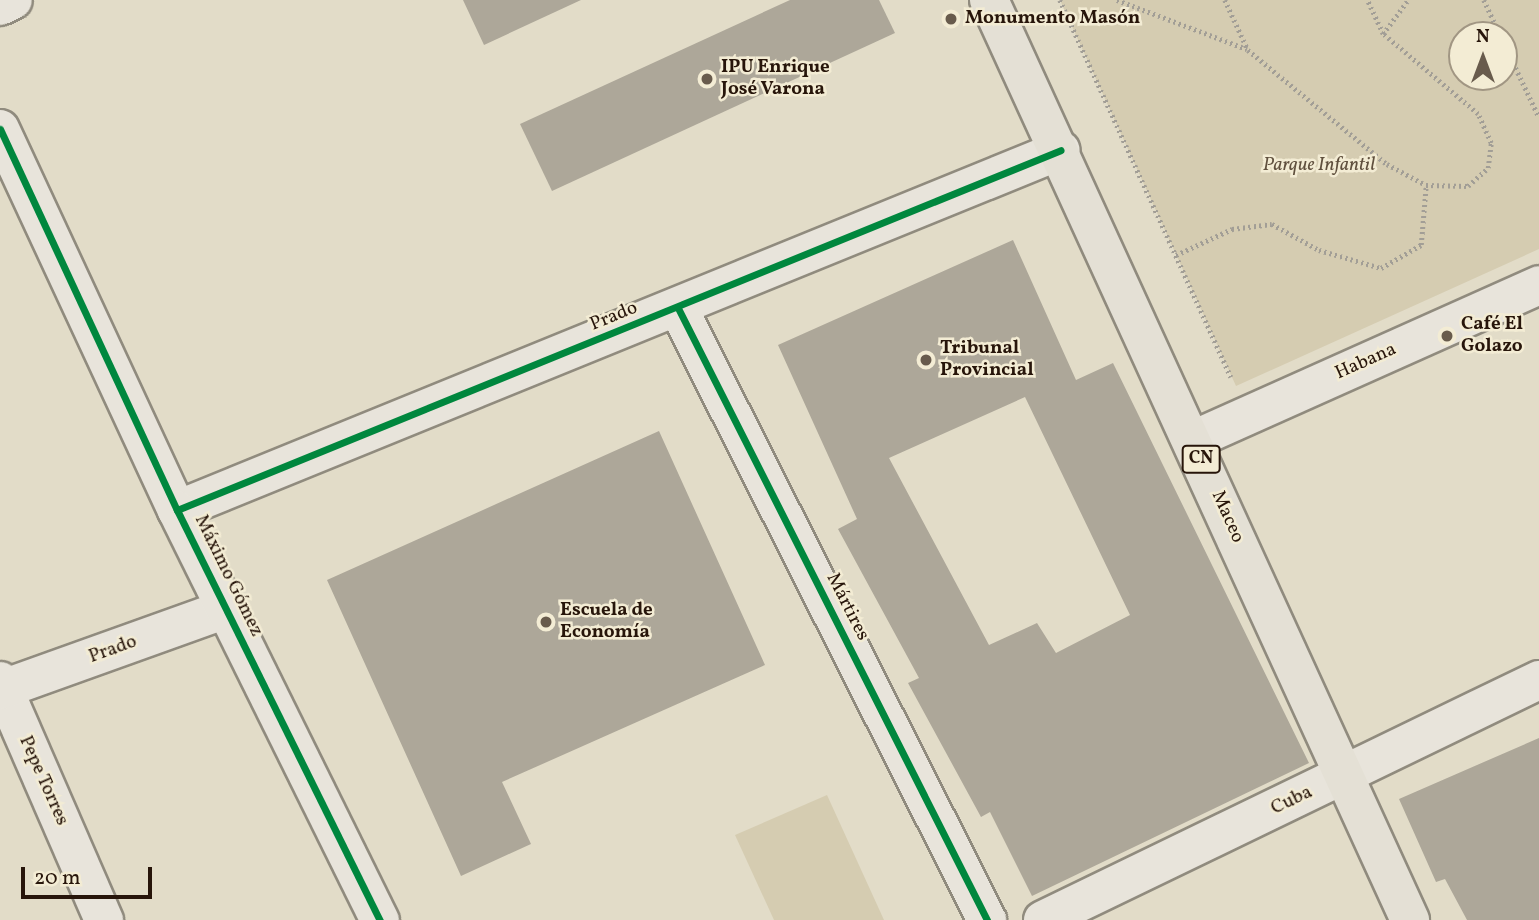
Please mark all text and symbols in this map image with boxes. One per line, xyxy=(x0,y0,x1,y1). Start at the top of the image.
place label: Monumento Masón xyxy=(965,8,1140,30)
marker: Monumento Masón xyxy=(943,11,959,27)
north arrow xyxy=(1448,21,1518,91)
text: N xyxy=(1476,24,1490,50)
place label: IPU Enrique José Varona xyxy=(721,57,830,101)
marker: IPU Enrique José Varona xyxy=(699,71,715,87)
park label: Parque Infantil xyxy=(1263,155,1375,177)
street label: Prado xyxy=(587,297,641,337)
place label: Café El Golazo xyxy=(1461,314,1523,358)
marker: Café El Golazo xyxy=(1439,328,1455,344)
place label: Tribunal Provincial xyxy=(940,338,1034,382)
street label: Habana xyxy=(1332,338,1400,386)
marker: Tribunal Provincial xyxy=(918,352,934,368)
road number: CN xyxy=(1180,444,1222,474)
street label: Maceo xyxy=(1205,487,1249,547)
street label: Máximo Gómez xyxy=(189,511,267,641)
street label: Mártires xyxy=(820,569,874,645)
place label: Escuela de Economía xyxy=(560,600,653,644)
marker: Escuela de Economía xyxy=(538,614,554,630)
street label: Prado xyxy=(86,631,140,669)
street label: Pepe Torres xyxy=(13,732,73,830)
street label: Cuba xyxy=(1268,781,1316,821)
scale bar xyxy=(24,853,156,897)
text: 20 m xyxy=(34,864,80,893)

